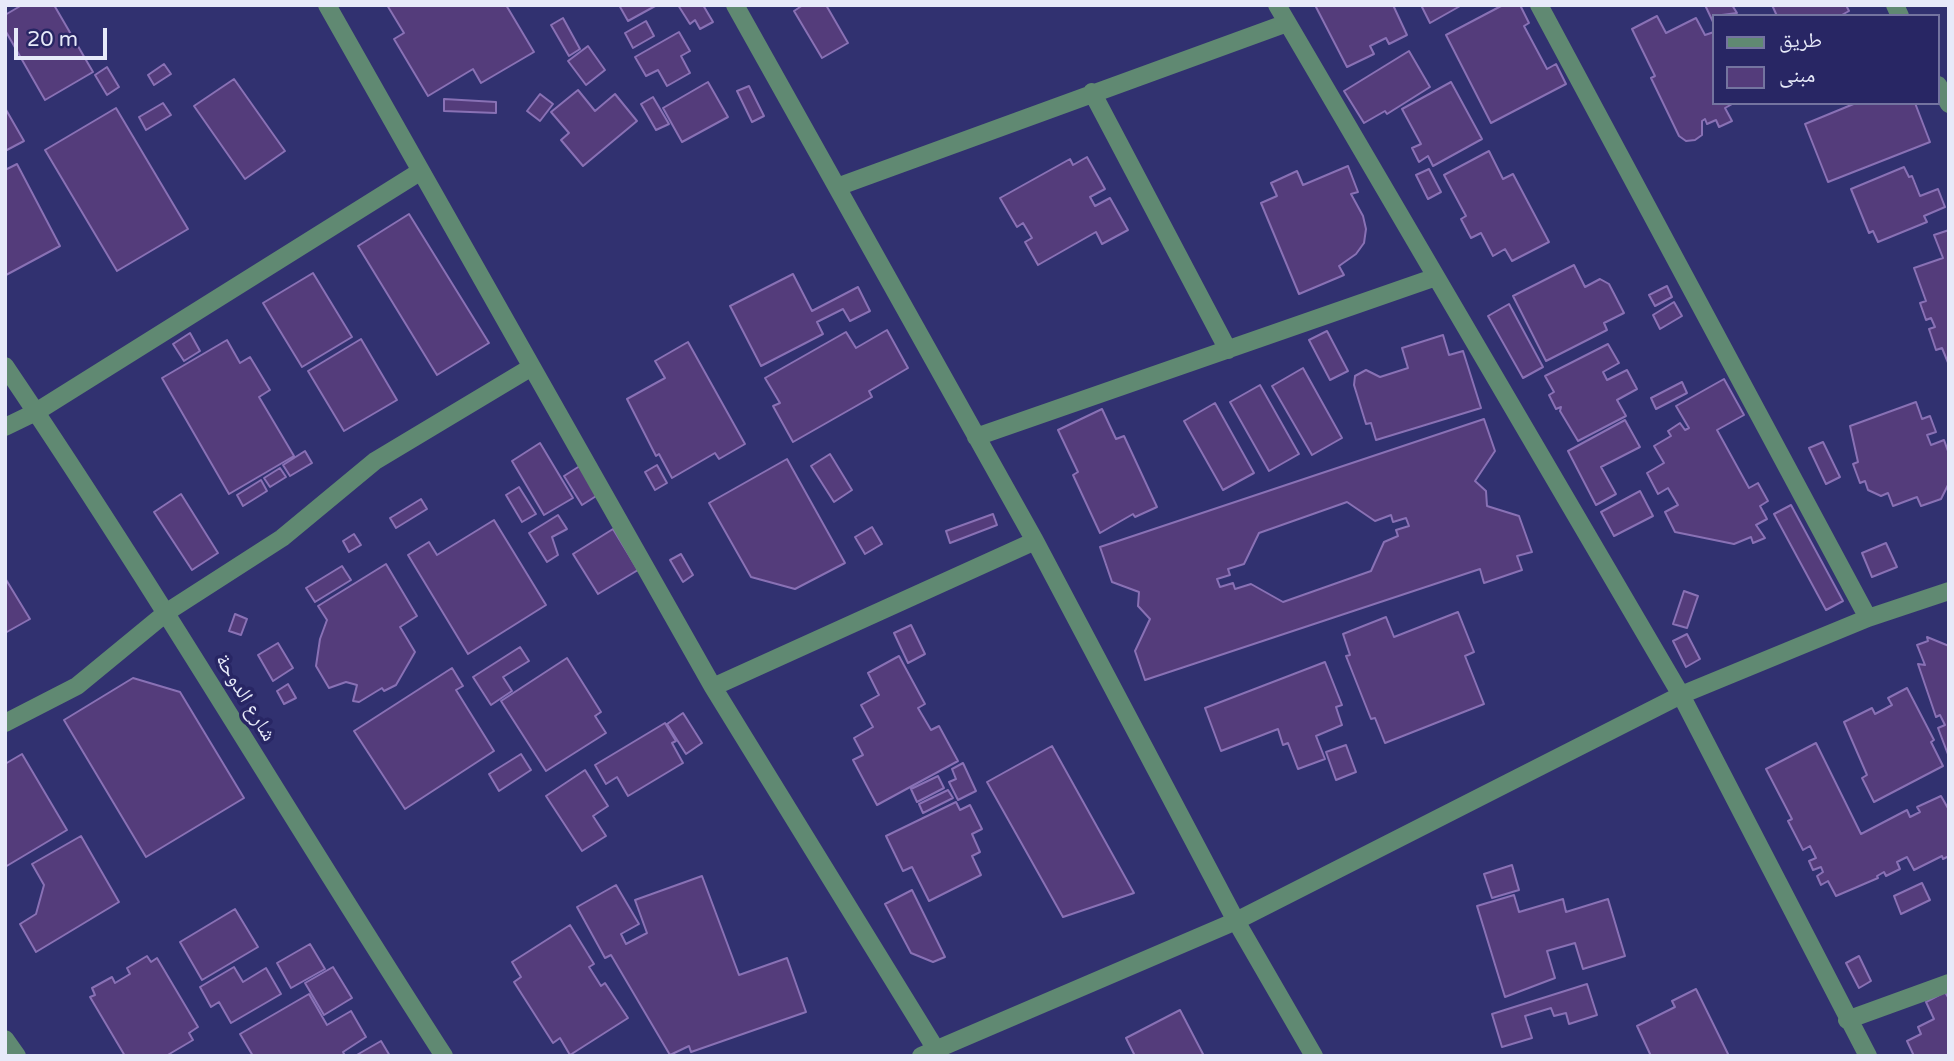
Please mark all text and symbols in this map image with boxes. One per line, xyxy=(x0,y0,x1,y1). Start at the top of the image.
scale bar xyxy=(18,14,110,58)
legend xyxy=(1713,14,1940,105)
text: 20 m xyxy=(27,27,78,52)
text: طريق xyxy=(1779,28,1822,53)
text: مبنى xyxy=(1779,63,1815,88)
street label: شارع الدوحة xyxy=(209,650,281,746)

